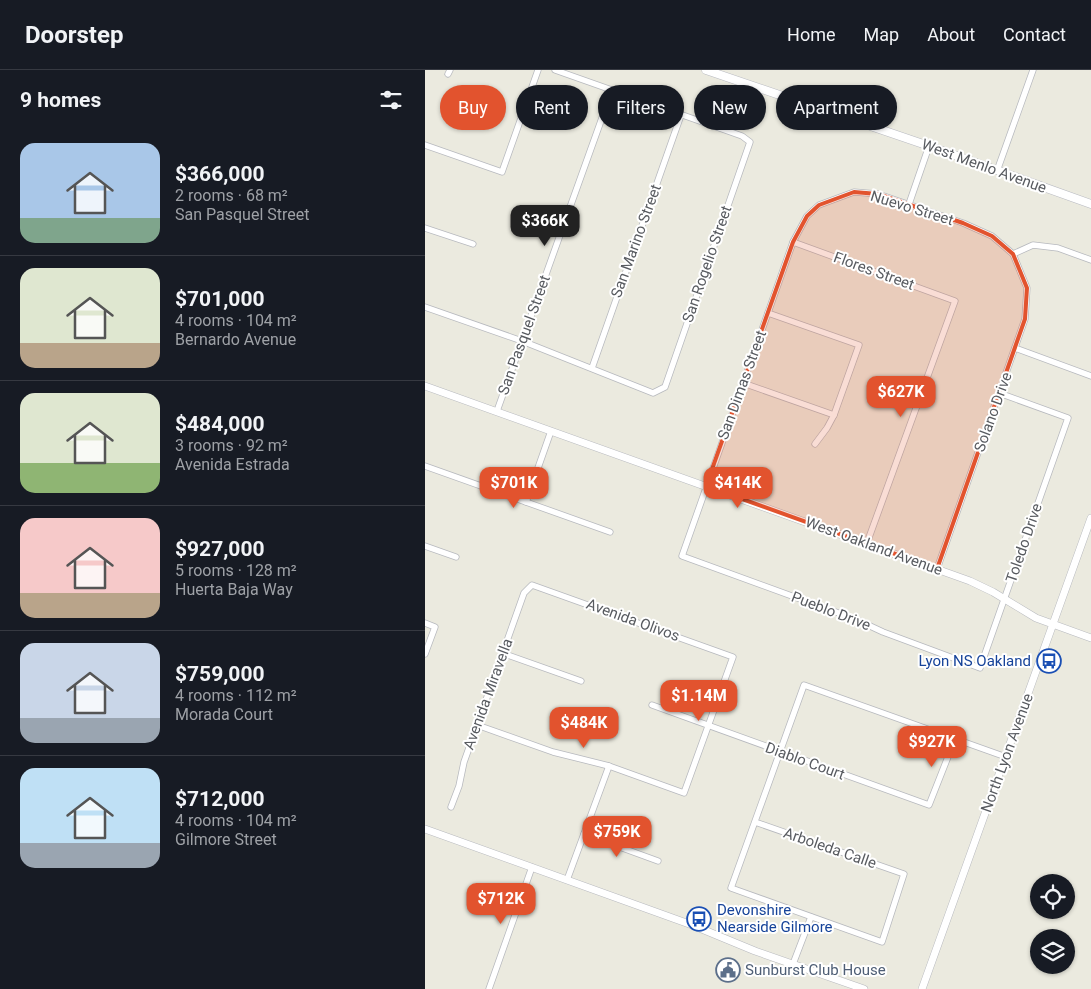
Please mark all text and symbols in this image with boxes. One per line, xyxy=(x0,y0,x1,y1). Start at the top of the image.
text: Doorstep xyxy=(25,21,123,49)
text: Home xyxy=(787,24,836,45)
text: Map xyxy=(864,24,899,45)
text: About xyxy=(927,24,975,45)
text: Contact xyxy=(1003,24,1066,45)
chip: Buy xyxy=(440,85,506,130)
chip: Rent xyxy=(516,85,588,130)
chip: Filters xyxy=(598,85,684,130)
chip: New xyxy=(694,85,766,130)
chip: Apartment xyxy=(776,85,897,130)
icon: filters xyxy=(377,86,405,114)
text: 9 homes xyxy=(20,88,101,112)
street label: West Menlo Avenue xyxy=(919,135,1049,197)
text: $366,000 xyxy=(175,162,265,186)
icon: home xyxy=(60,163,120,223)
street label: San Marino Street xyxy=(607,182,665,300)
text: 2 rooms · 68 m² xyxy=(175,186,288,205)
street label: Nuevo Street xyxy=(868,187,956,229)
street label: San Rogelio Street xyxy=(679,203,735,325)
pin: $366K xyxy=(510,204,580,247)
text: San Pasquel Street xyxy=(175,205,309,224)
text: $366K xyxy=(522,211,568,230)
street label: Flores Street xyxy=(831,248,917,294)
street label: San Pasquel Street xyxy=(494,273,554,397)
text: $701,000 xyxy=(175,287,265,311)
icon: home xyxy=(60,288,120,348)
text: 4 rooms · 104 m² xyxy=(175,311,297,330)
street label: San Dimas Street xyxy=(714,328,770,442)
text: Bernardo Avenue xyxy=(175,330,296,349)
street label: Solano Drive xyxy=(970,370,1016,454)
pin: $627K xyxy=(866,376,936,418)
text: $627K xyxy=(878,382,924,401)
text: $484,000 xyxy=(175,412,265,436)
icon: home xyxy=(60,413,120,473)
text: 3 rooms · 92 m² xyxy=(175,436,288,455)
text: Avenida Estrada xyxy=(175,455,290,474)
pin: $701K xyxy=(479,466,549,509)
pin: $414K xyxy=(703,466,773,509)
text: $701K xyxy=(491,473,537,492)
text: $414K xyxy=(715,473,761,492)
street label: Toledo Drive xyxy=(1002,501,1046,585)
street label: West Oakland Avenue xyxy=(803,513,945,579)
text: $927,000 xyxy=(175,537,265,561)
icon: home xyxy=(60,538,120,598)
text: 5 rooms · 128 m² xyxy=(175,561,297,580)
text: Huerta Baja Way xyxy=(175,580,293,599)
street label: Pueblo Drive xyxy=(789,588,873,634)
street label: Avenida Olivos xyxy=(584,595,682,645)
street label: Avenida Miravella xyxy=(460,636,516,752)
bus stop icon: Lyon NS Oakland xyxy=(1036,648,1062,674)
place label: Lyon NS Oakland xyxy=(918,652,1031,670)
text: $759,000 xyxy=(175,662,265,686)
icon: home xyxy=(60,663,120,723)
pin: $1.14M xyxy=(658,680,740,722)
text: 4 rooms · 112 m² xyxy=(175,686,297,705)
text: $1.14M xyxy=(671,686,727,705)
street label: North Lyon Avenue xyxy=(977,691,1037,815)
text: Morada Court xyxy=(175,705,273,724)
pin: $484K xyxy=(549,706,619,749)
text: $484K xyxy=(561,713,607,732)
pin: $927K xyxy=(897,726,967,768)
text: $927K xyxy=(909,732,955,751)
street label: Diablo Court xyxy=(763,738,847,784)
text: $712,000 xyxy=(175,787,265,811)
icon: home xyxy=(60,788,120,848)
text: 4 rooms · 104 m² xyxy=(175,811,297,830)
pin: $759K xyxy=(582,816,652,858)
text: $759K xyxy=(594,822,640,841)
street label: Arboleda Calle xyxy=(781,824,879,872)
text: Gilmore Street xyxy=(175,830,277,849)
map controls xyxy=(1030,874,1075,974)
button: locate xyxy=(1030,874,1075,919)
pin: $712K xyxy=(466,882,536,925)
text: $712K xyxy=(478,889,524,908)
place label: Devonshire Nearside Gilmore xyxy=(717,901,833,936)
bus stop icon: Devonshire Nearside Gilmore xyxy=(686,906,712,932)
button: layers xyxy=(1030,929,1075,974)
public building icon: Sunburst Club House xyxy=(715,957,741,983)
place label: Sunburst Club House xyxy=(745,961,886,979)

